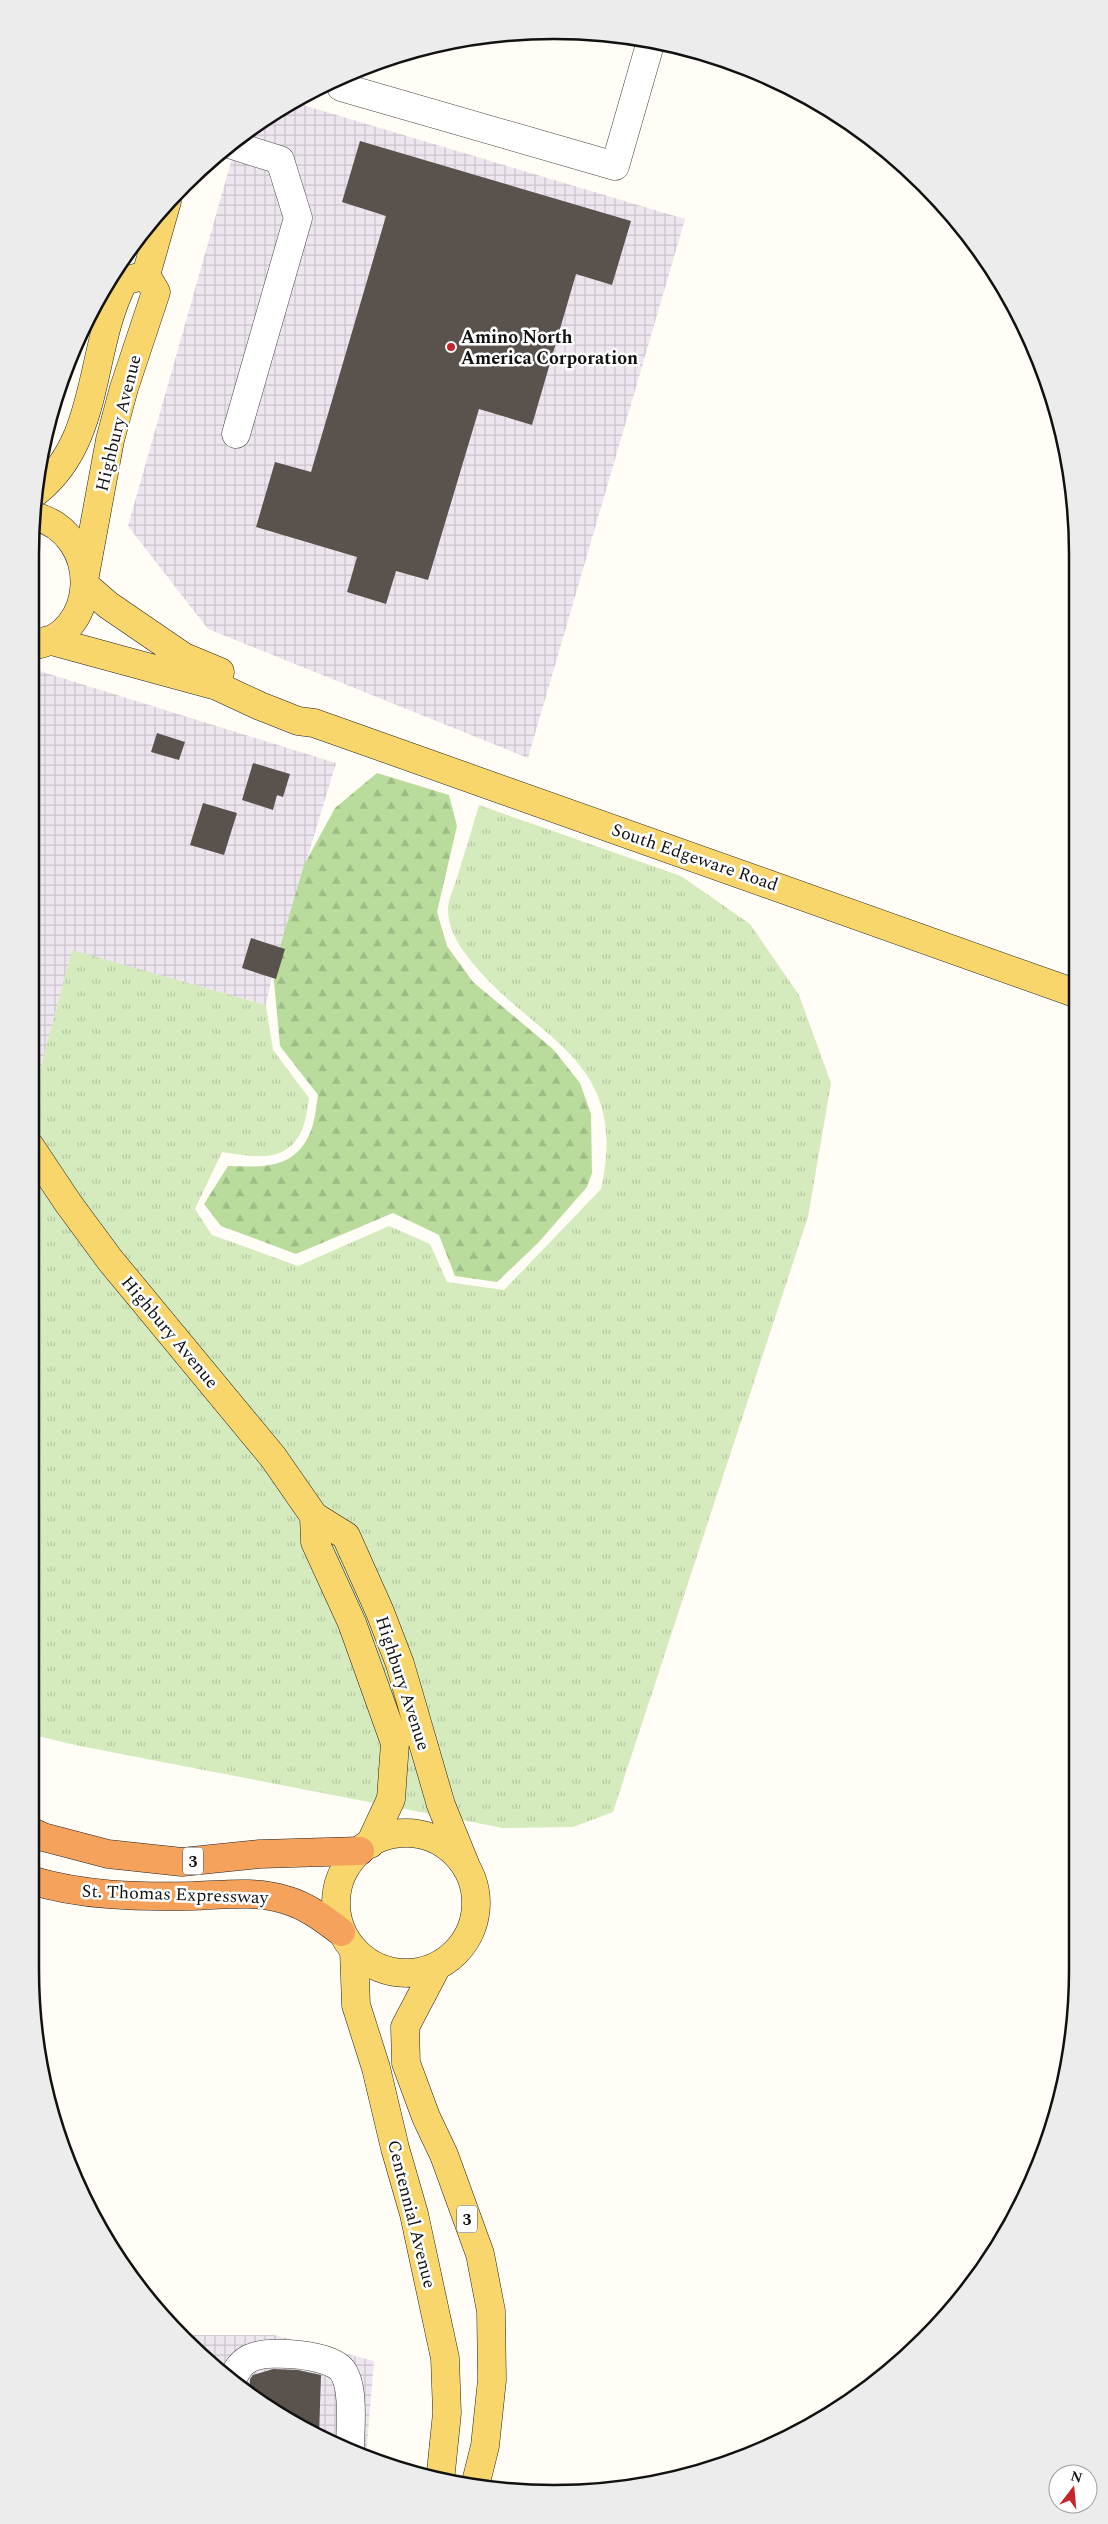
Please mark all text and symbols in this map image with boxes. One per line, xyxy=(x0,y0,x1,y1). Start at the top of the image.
place label: Amino North America Corporation xyxy=(461,324,638,372)
marker: Amino North America Corporation xyxy=(445,341,457,353)
street label: Highbury Avenue xyxy=(88,352,149,494)
street label: South Edgeware Road xyxy=(608,816,782,899)
street label: Highbury Avenue xyxy=(114,1270,225,1395)
street label: Highbury Avenue xyxy=(368,1612,437,1754)
road number: 3 xyxy=(183,1848,203,1874)
street label: St. Thomas Expressway xyxy=(81,1878,270,1911)
street label: Centennial Avenue xyxy=(380,2137,443,2291)
road number: 3 xyxy=(457,2206,477,2232)
north arrow xyxy=(1048,2464,1098,2514)
text: N xyxy=(1068,2465,1085,2489)

